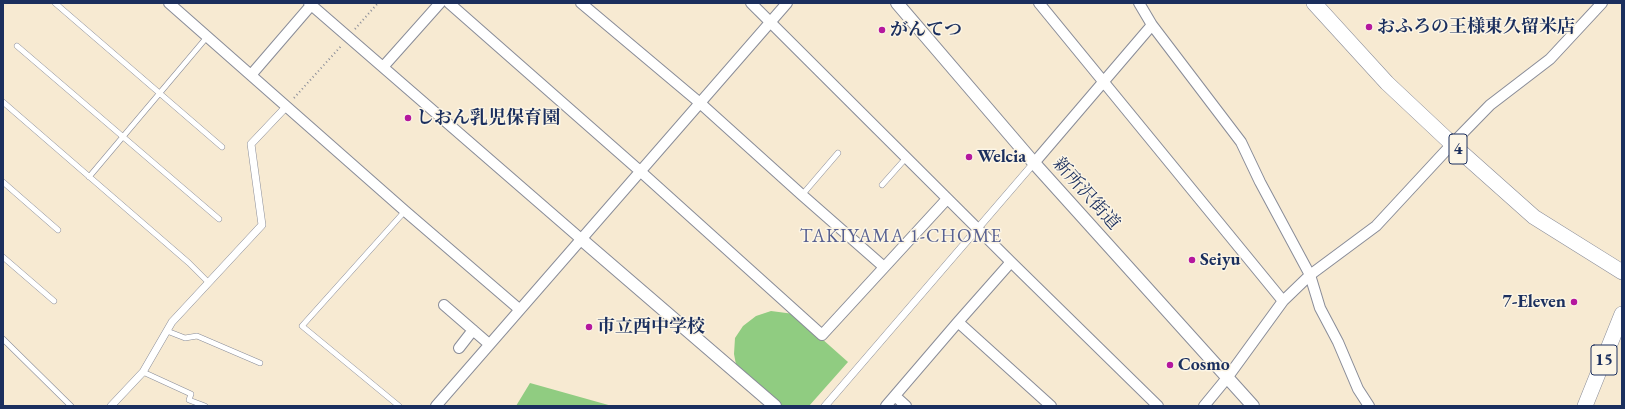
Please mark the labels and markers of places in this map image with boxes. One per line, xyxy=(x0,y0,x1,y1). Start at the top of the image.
place label: おふろの王様東久留米店 xyxy=(1377,16,1575,38)
place label: がんてつ xyxy=(890,19,962,41)
marker: おふろの王様東久留米店 xyxy=(1364,22,1374,32)
marker: がんてつ xyxy=(877,25,887,35)
place label: しおん乳児保育園 xyxy=(416,107,560,129)
marker: しおん乳児保育園 xyxy=(403,113,413,123)
place label: Welcia xyxy=(977,146,1026,168)
marker: Welcia xyxy=(964,152,974,162)
place label: Seiyu xyxy=(1200,249,1241,271)
marker: Seiyu xyxy=(1187,255,1197,265)
place label: 7-Eleven xyxy=(1502,291,1566,313)
marker: 7-Eleven xyxy=(1569,297,1579,307)
place label: 市立西中学校 xyxy=(597,316,705,338)
marker: 市立西中学校 xyxy=(584,322,594,332)
place label: Cosmo xyxy=(1178,354,1230,376)
marker: Cosmo xyxy=(1165,360,1175,370)

